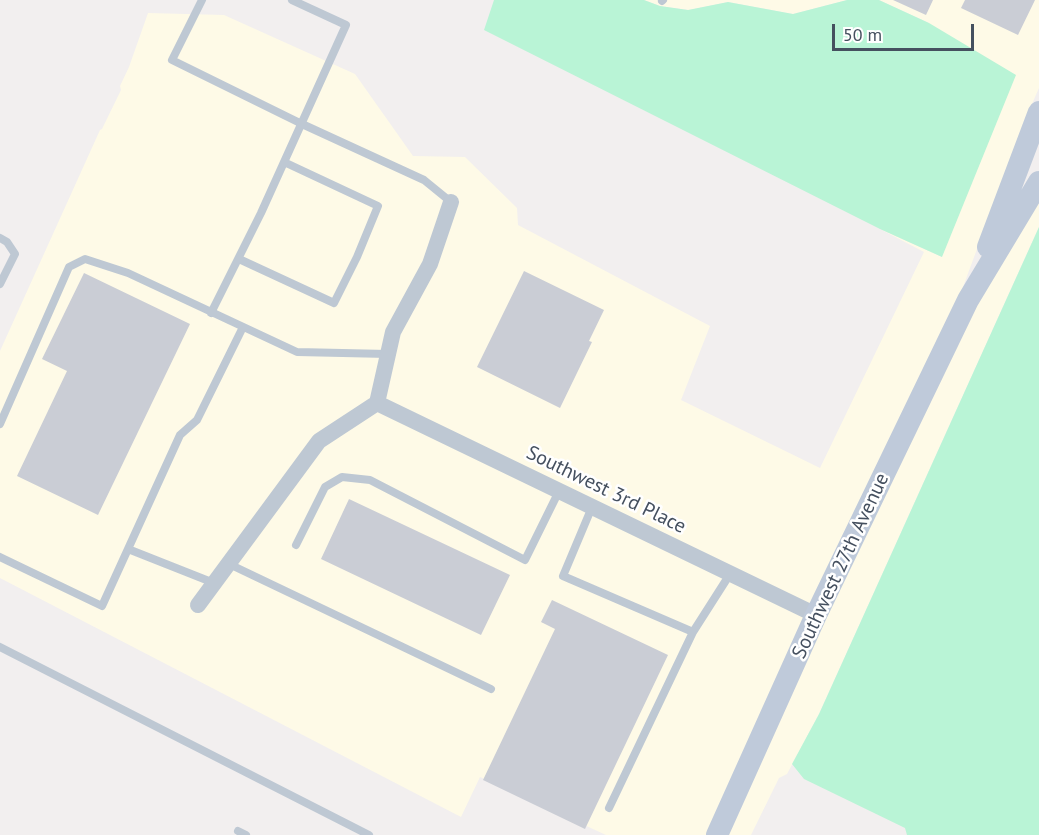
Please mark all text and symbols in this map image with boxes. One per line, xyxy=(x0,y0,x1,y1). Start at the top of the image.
scale bar xyxy=(835,12,978,50)
text: 50 m xyxy=(843,23,882,46)
street label: Southwest 3rd Place xyxy=(522,441,690,539)
street label: Southwest 27th Avenue xyxy=(787,469,895,663)

